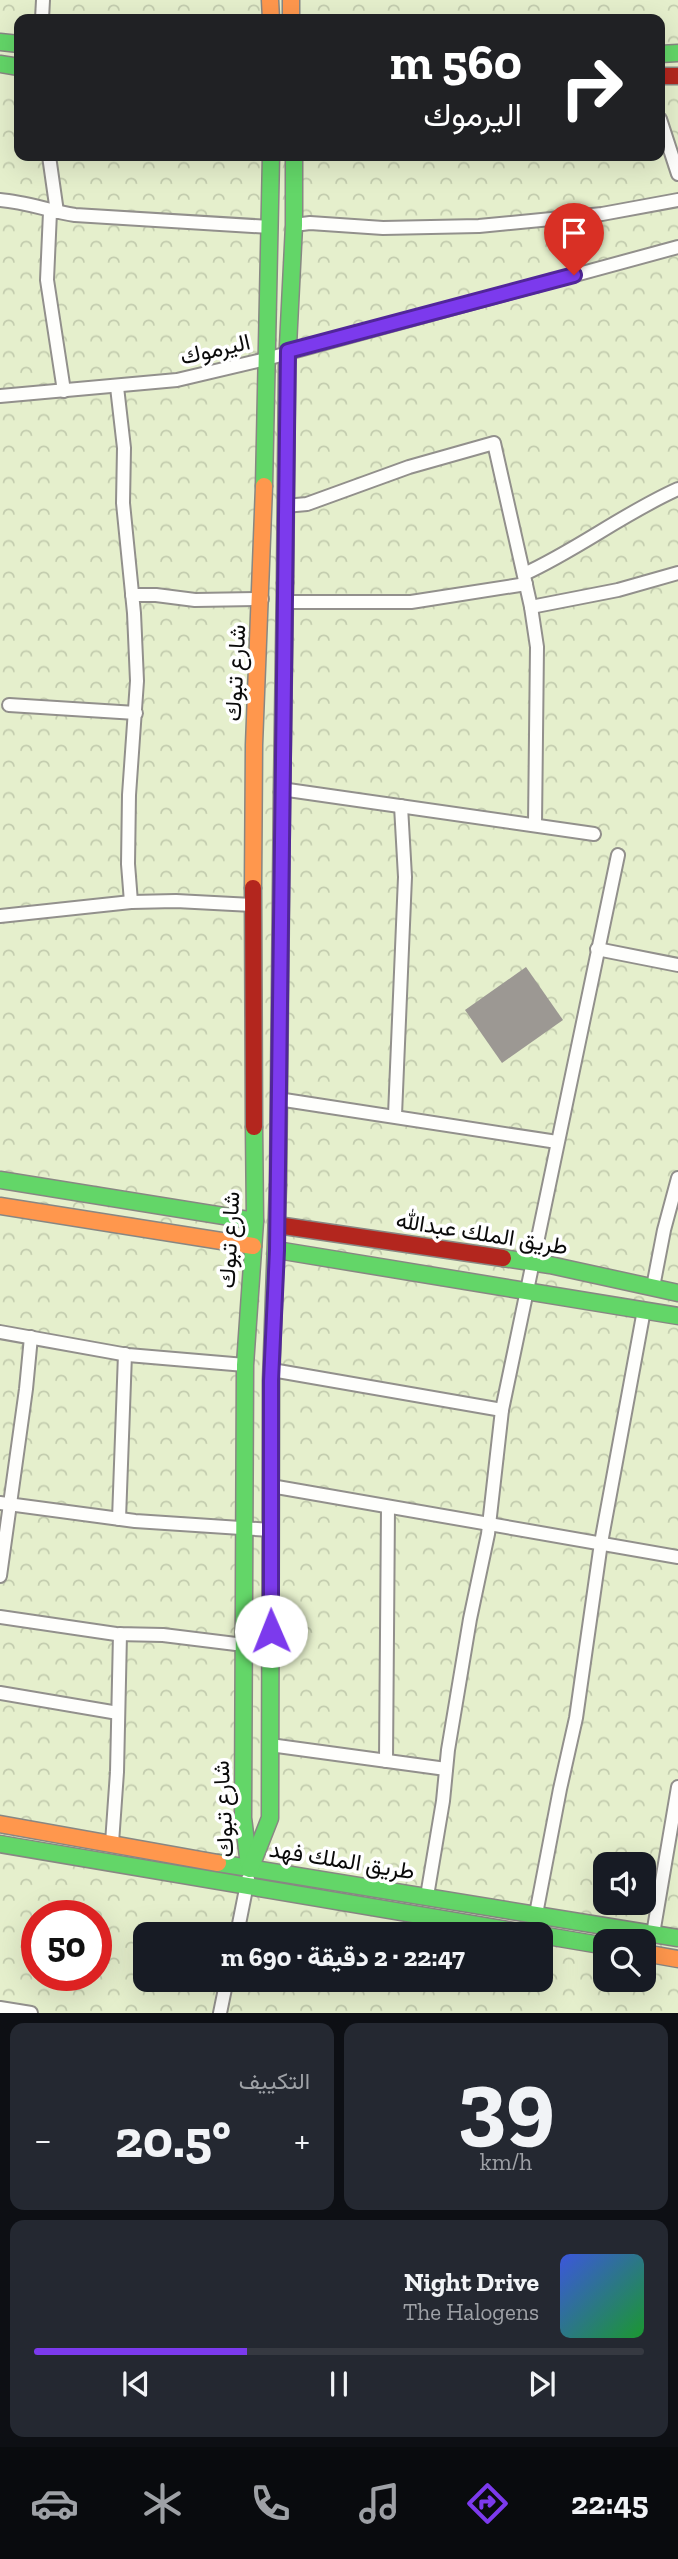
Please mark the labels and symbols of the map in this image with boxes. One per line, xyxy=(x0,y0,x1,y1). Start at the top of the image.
pin xyxy=(544,203,604,275)
street label: اليرموك xyxy=(177,327,253,372)
street label: شارع تبوك xyxy=(218,624,254,722)
street label: شارع تبوك xyxy=(212,1191,248,1289)
street label: طريق الملك عبدالله xyxy=(394,1206,570,1261)
position arrow xyxy=(234,1594,308,1668)
street label: شارع تبوك xyxy=(206,1760,242,1858)
street label: طريق الملك فهد xyxy=(267,1835,417,1886)
speed limit sign: 50 xyxy=(21,1900,112,1991)

